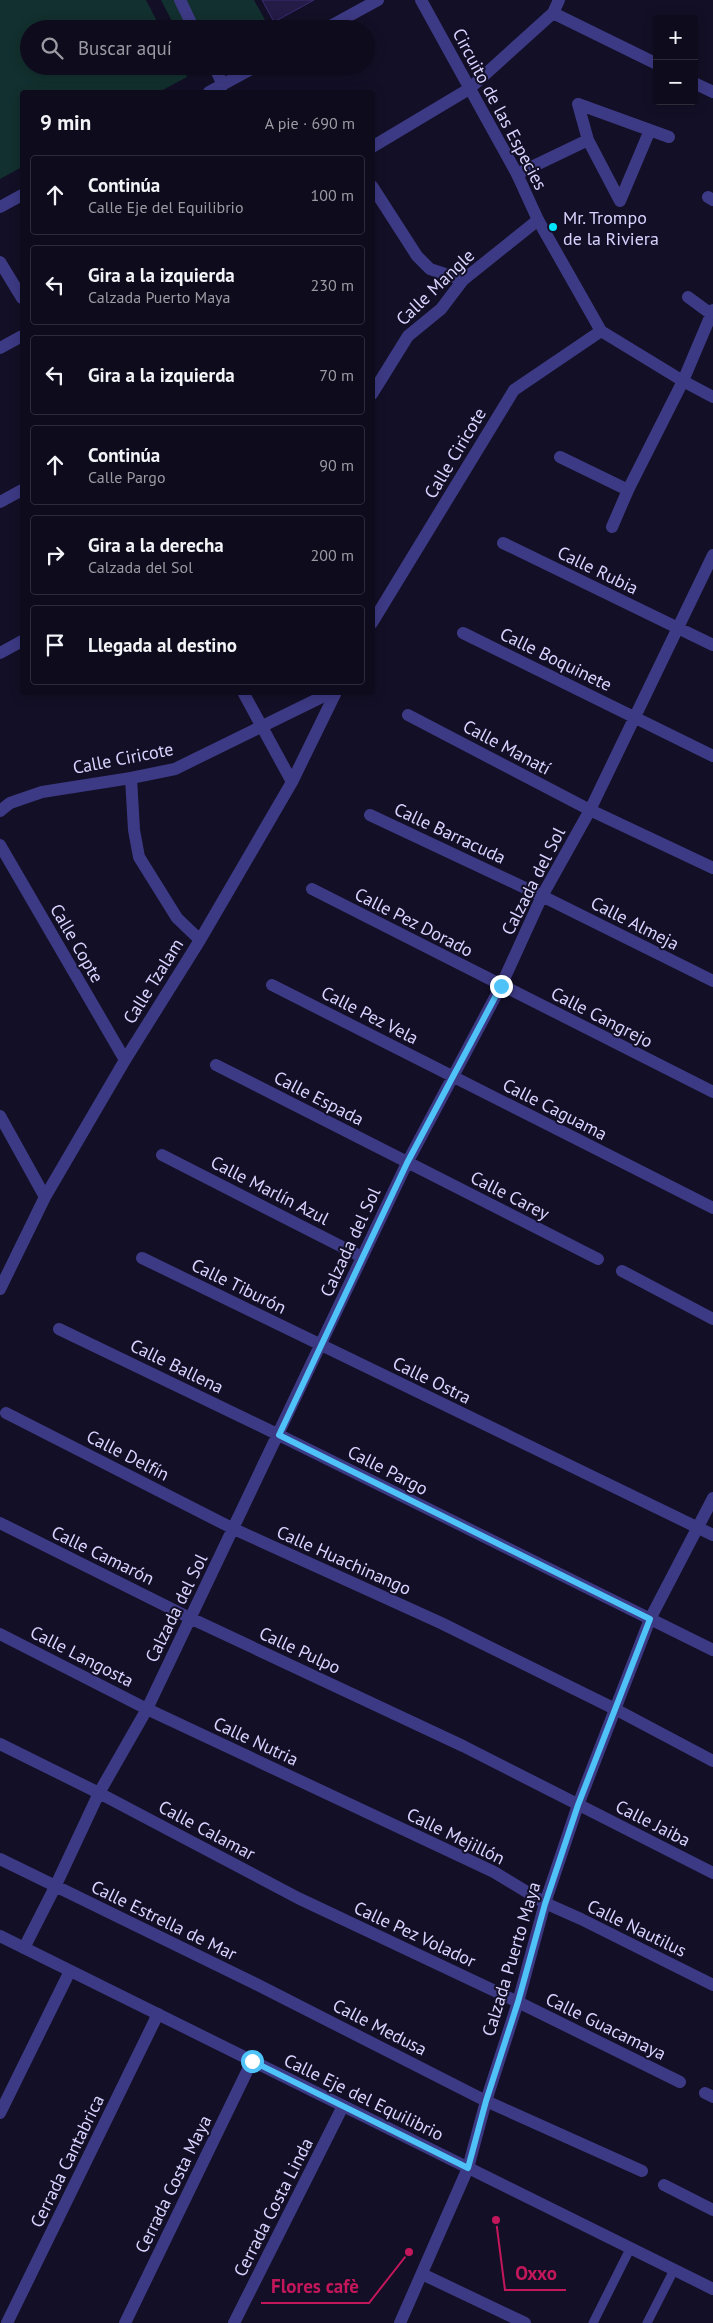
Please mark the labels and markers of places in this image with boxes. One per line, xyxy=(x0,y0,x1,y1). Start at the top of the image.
place label: Mr. Trompo de la Riviera xyxy=(563,206,659,250)
marker: Mr. Trompo de la Riviera xyxy=(547,221,559,233)
callout: Oxxo xyxy=(505,2256,566,2290)
callout: Flores cafè xyxy=(261,2269,369,2303)

